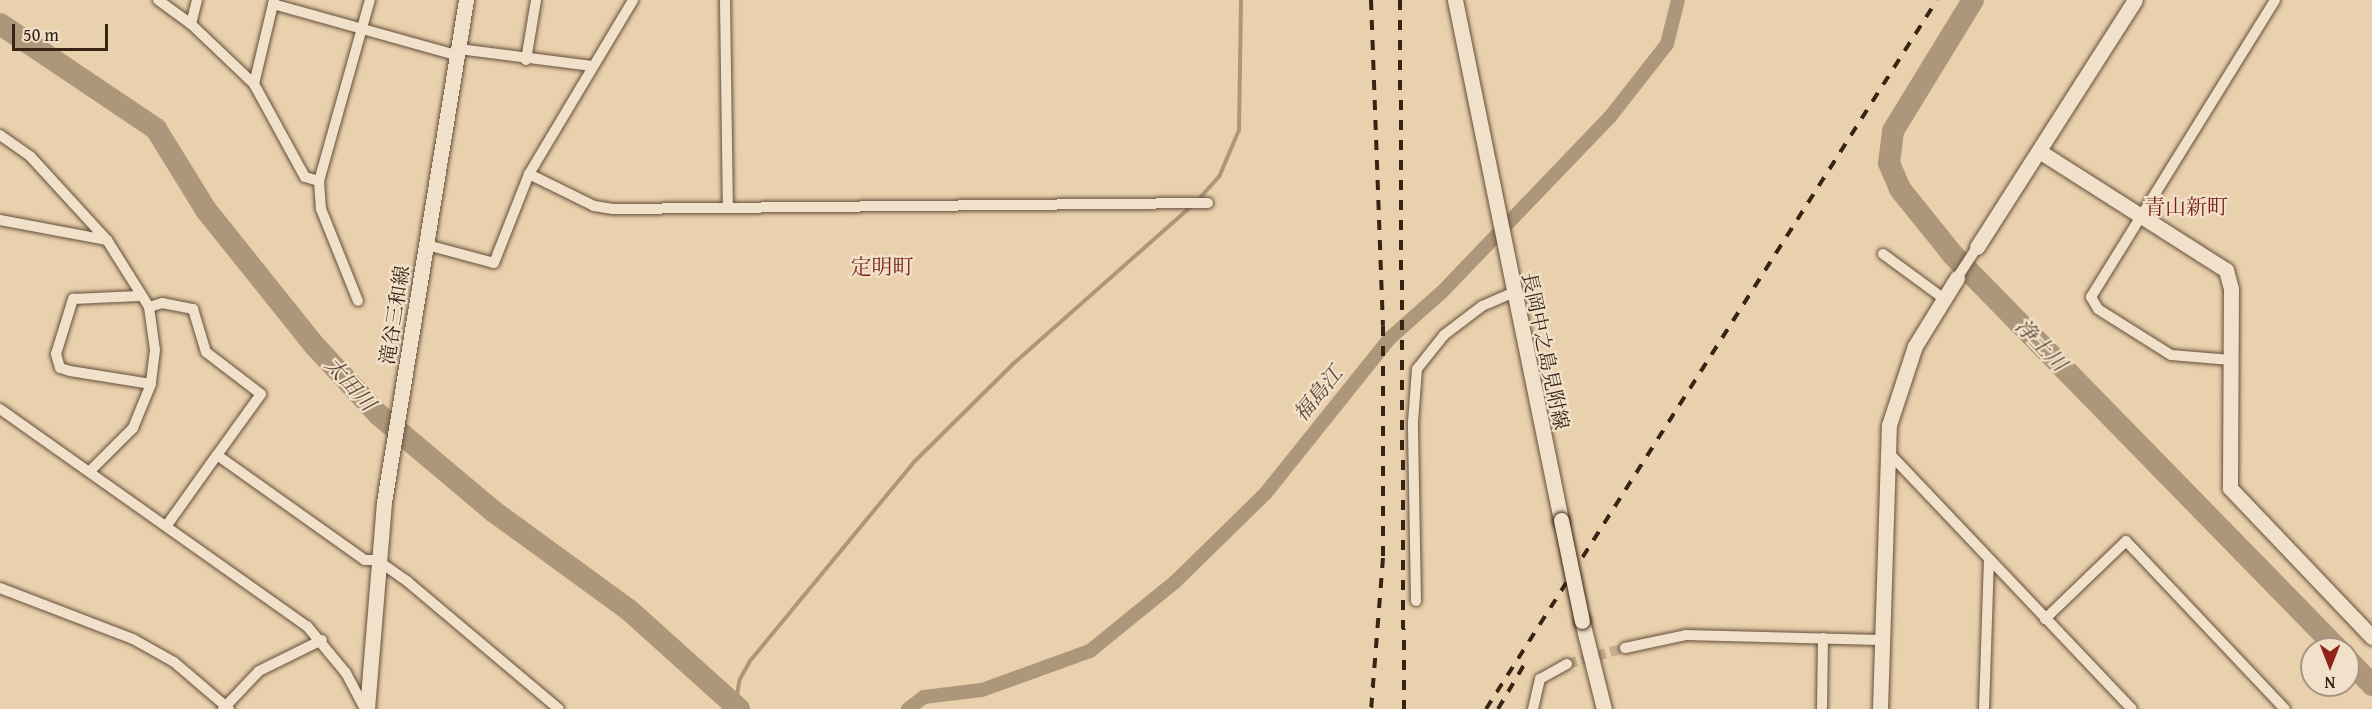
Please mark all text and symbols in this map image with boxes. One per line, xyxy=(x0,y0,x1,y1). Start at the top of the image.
scale bar xyxy=(15,12,111,50)
text: 50 m xyxy=(23,21,59,48)
district label: 青山新町 xyxy=(2144,194,2228,220)
district label: 定明町 xyxy=(851,254,913,280)
street label: 滝谷三和線 xyxy=(374,264,414,366)
street label: 長岡中之島見附線 xyxy=(1518,270,1574,432)
water label: 浄土川 xyxy=(2010,314,2072,376)
water label: 太田川 xyxy=(320,352,380,416)
water label: 福島江 xyxy=(1288,362,1348,426)
north arrow xyxy=(2300,637,2360,697)
text: N xyxy=(2325,671,2335,695)

